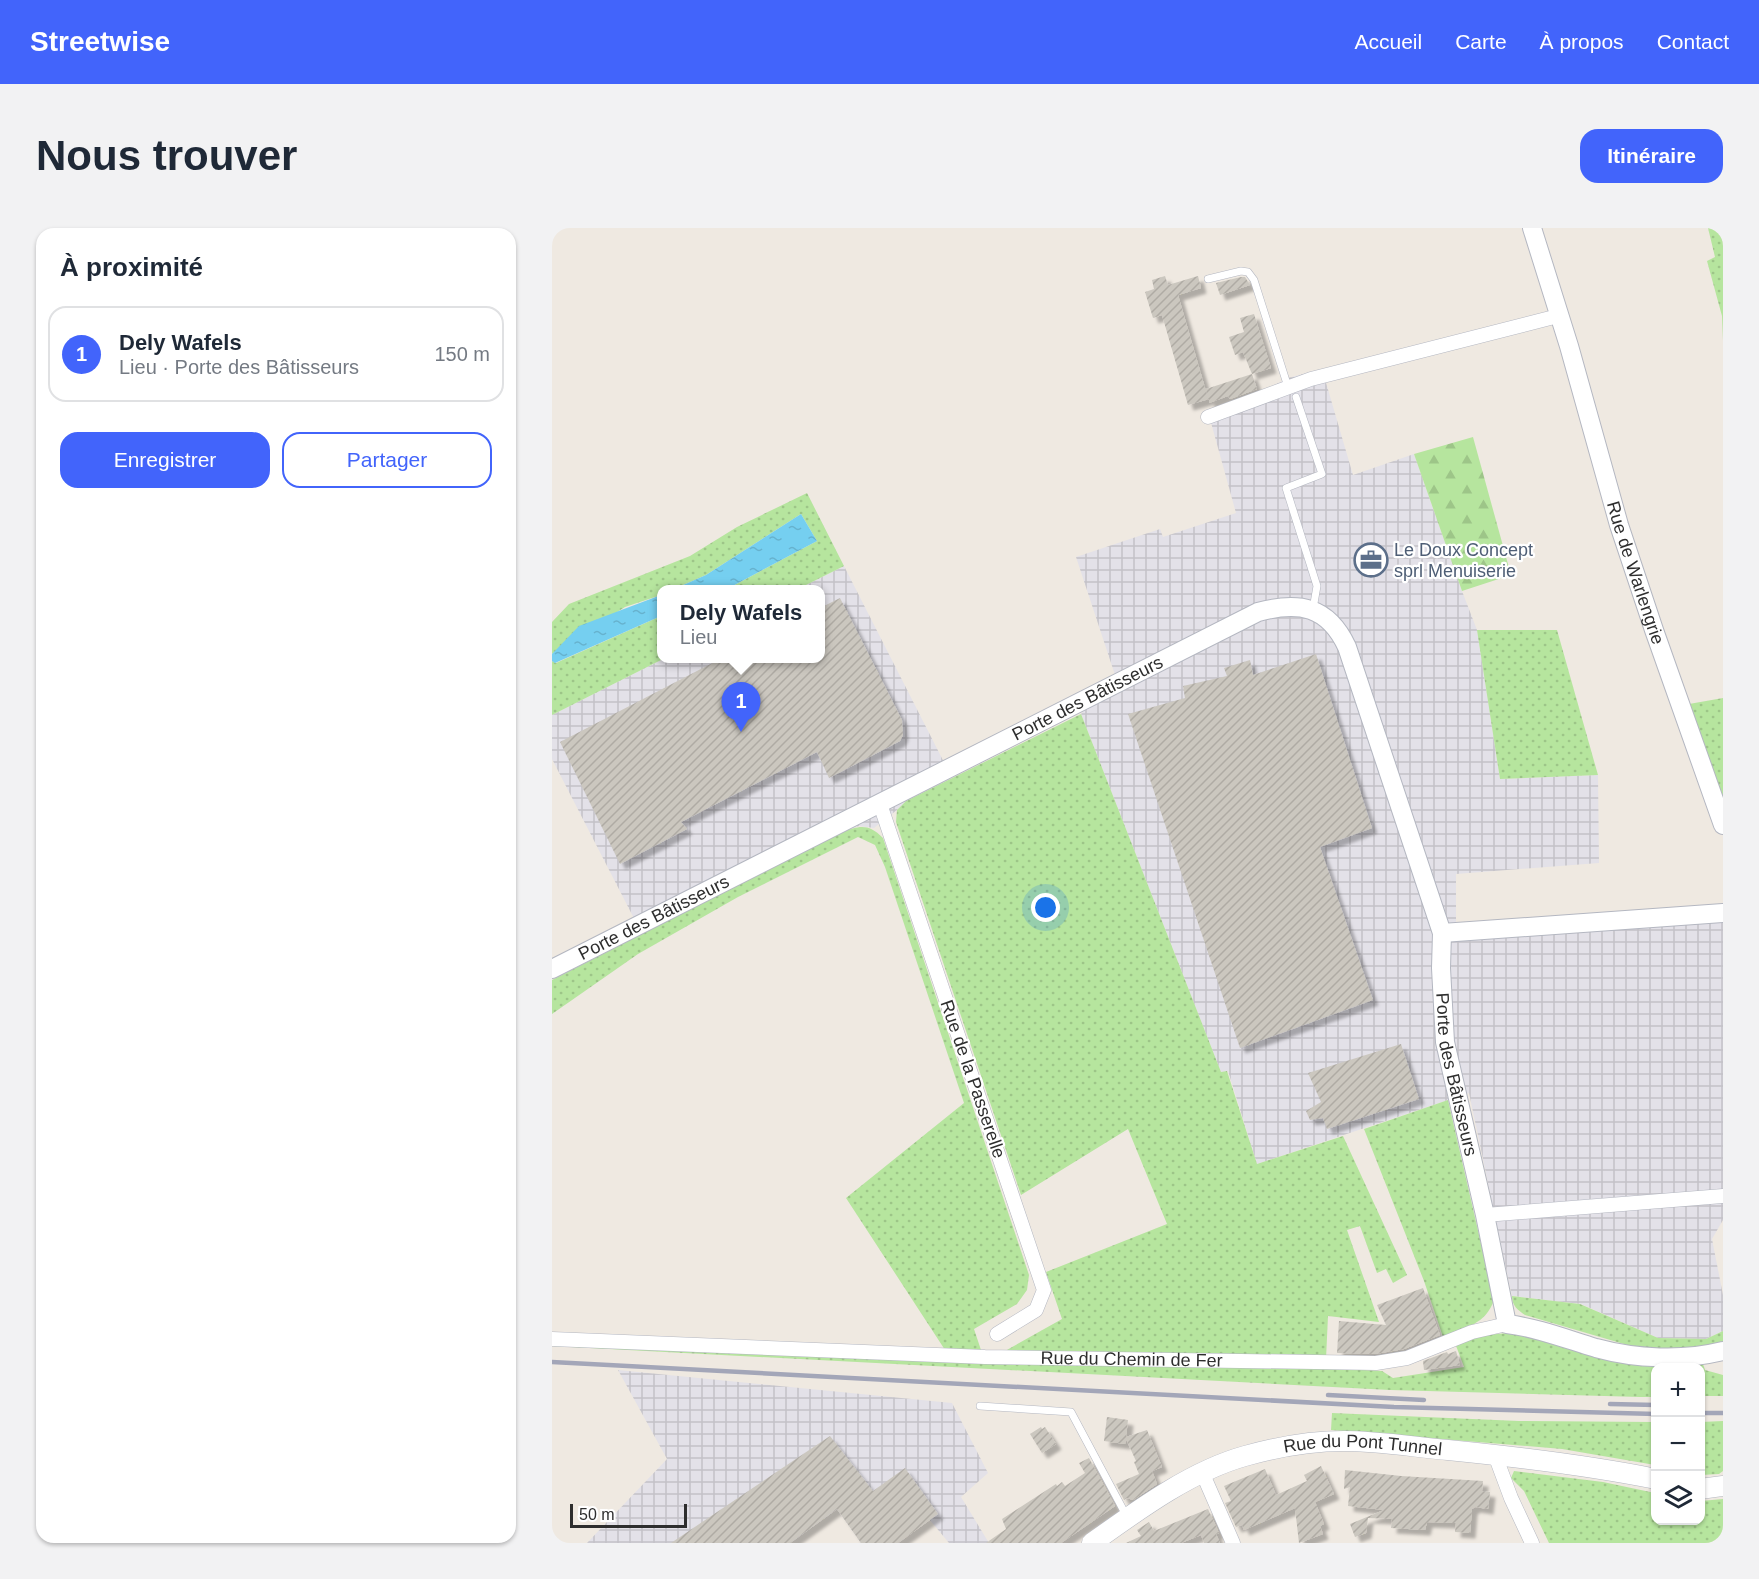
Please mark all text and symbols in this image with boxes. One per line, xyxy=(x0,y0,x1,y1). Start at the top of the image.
text: Streetwise xyxy=(30,26,170,57)
text: Accueil xyxy=(1355,30,1422,53)
text: Carte xyxy=(1455,30,1507,53)
text: À propos xyxy=(1540,30,1624,53)
text: Contact xyxy=(1657,30,1729,53)
button: Itinéraire xyxy=(1580,129,1723,183)
text: Nous trouver xyxy=(36,132,297,179)
text: À proximité xyxy=(60,252,203,282)
text: Dely Wafels xyxy=(119,330,242,355)
text: 1 xyxy=(76,343,87,365)
text: 150 m xyxy=(434,343,490,365)
text: Lieu · Porte des Bâtisseurs xyxy=(119,356,359,378)
button: Enregistrer xyxy=(60,432,270,488)
button: Partager xyxy=(282,432,492,488)
street label: Rue de Warlengrie xyxy=(1603,499,1668,647)
place label: Le Doux Concept sprl Menuiserie xyxy=(1394,540,1533,581)
office icon: Le Doux Concept sprl Menuiserie xyxy=(1353,542,1389,578)
popup xyxy=(657,585,825,663)
text: Dely Wafels xyxy=(680,600,802,625)
text: Lieu xyxy=(680,626,717,648)
street label: Porte des Bâtisseurs xyxy=(1009,652,1166,745)
pin: 1 xyxy=(722,682,760,732)
street label: Porte des Bâtisseurs xyxy=(575,871,732,964)
your location xyxy=(1031,893,1060,922)
street label: Porte des Bâtisseurs xyxy=(1432,992,1481,1158)
street label: Rue de la Passerelle xyxy=(937,997,1009,1161)
street label: Rue du Chemin de Fer xyxy=(1040,1348,1223,1371)
map controls xyxy=(1651,1363,1705,1525)
button: + xyxy=(1651,1363,1705,1417)
button: − xyxy=(1651,1417,1705,1471)
street label: Rue du Pont Tunnel xyxy=(1282,1431,1443,1459)
button: layers xyxy=(1651,1471,1705,1525)
scale bar xyxy=(570,1501,687,1528)
text: 50 m xyxy=(579,1506,615,1523)

